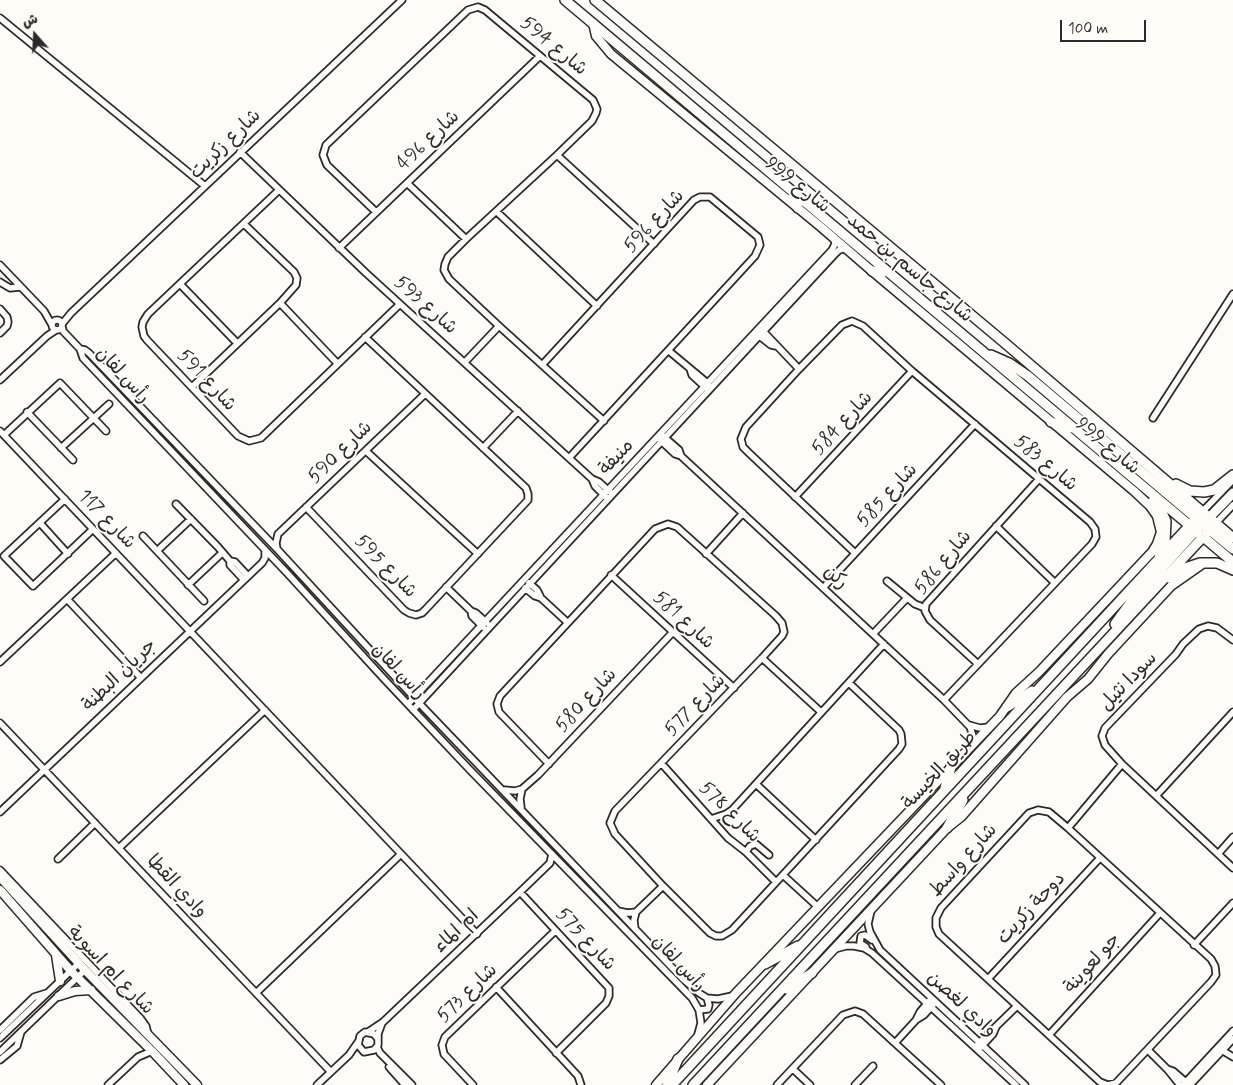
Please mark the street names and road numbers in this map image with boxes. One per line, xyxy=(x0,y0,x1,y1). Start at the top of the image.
street label: شارع 594 xyxy=(515,13,591,81)
street label: شارع زكريت xyxy=(185,105,267,185)
street label: شارع 496 xyxy=(393,106,465,176)
street label: شارع 999 xyxy=(760,153,834,219)
street label: شارع 596 xyxy=(620,186,690,258)
street label: شارع جاسم بن حمد xyxy=(841,210,977,328)
street label: شارع 593 xyxy=(389,272,461,340)
street label: رأس لفان xyxy=(90,343,154,409)
street label: شارع 591 xyxy=(172,345,240,417)
street label: شارع 584 xyxy=(808,387,878,461)
street label: شارع 999 xyxy=(1070,414,1144,480)
street label: شارع 590 xyxy=(304,417,378,489)
street label: شارع 583 xyxy=(1009,431,1081,497)
street label: منيفة xyxy=(595,435,639,481)
street label: شارع 585 xyxy=(853,459,923,533)
street label: شارع 117 xyxy=(72,486,140,554)
street label: شارع 586 xyxy=(911,526,977,600)
street label: شارع 595 xyxy=(349,530,421,604)
street label: ركن xyxy=(818,561,852,595)
street label: شارع 581 xyxy=(648,587,718,655)
street label: جريان البطنة xyxy=(78,635,162,717)
street label: رأس لفان xyxy=(366,639,430,705)
street label: سودا نثيل xyxy=(1095,648,1163,716)
street label: شارع 580 xyxy=(552,664,622,738)
street label: شارع 577 xyxy=(661,670,731,742)
street label: طريق الخيسة xyxy=(898,727,982,815)
street label: شارع 578 xyxy=(694,778,764,848)
street label: شارع واسط xyxy=(925,820,1003,902)
street label: وادي القطا xyxy=(141,851,211,923)
street label: دوحة زكريت xyxy=(993,868,1071,950)
street label: شارع 575 xyxy=(550,904,620,976)
street label: ام الماء xyxy=(429,905,485,959)
street label: شارع ام اسوية xyxy=(62,922,158,1020)
street label: جو لعوينة xyxy=(1060,929,1126,999)
street label: رأس لفان xyxy=(646,931,710,997)
street label: شارع 573 xyxy=(433,960,503,1028)
street label: وادي لغصن xyxy=(921,967,1001,1043)

